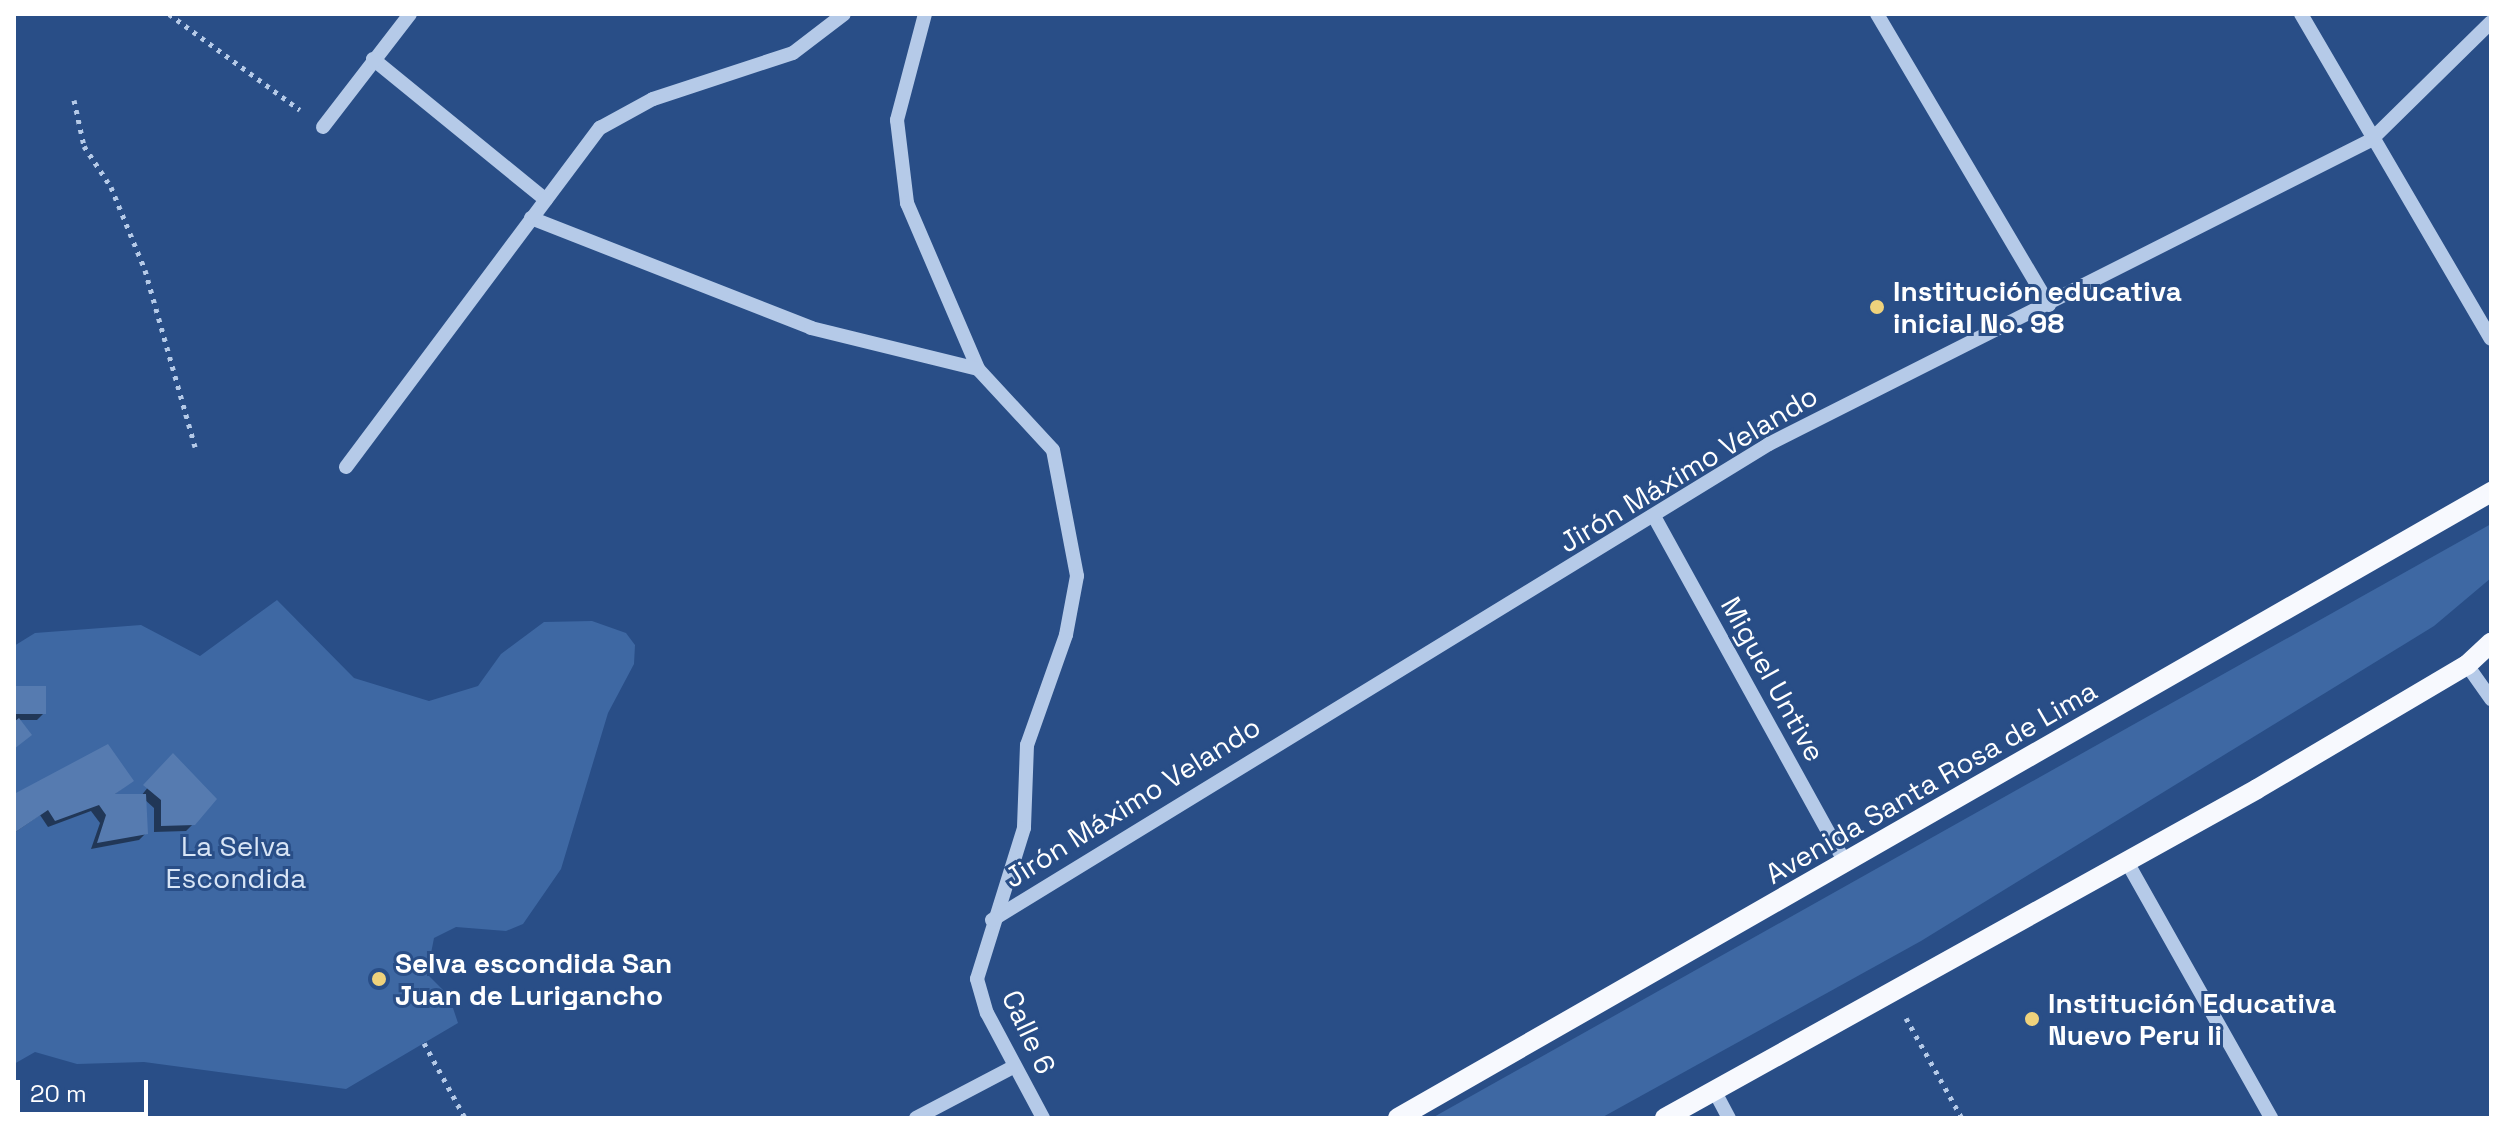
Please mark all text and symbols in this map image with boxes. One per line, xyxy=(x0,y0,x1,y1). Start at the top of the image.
place label: Institución educativa inicial No. 98 xyxy=(1893,274,2182,340)
marker: Institución educativa inicial No. 98 xyxy=(1868,298,1886,316)
street label: Jirón Máximo Velando xyxy=(1553,378,1823,560)
street label: Miguel Untive xyxy=(1714,591,1832,767)
street label: Avenida Santa Rosa de Lima xyxy=(1759,673,2103,891)
street label: Jirón Máximo Velando xyxy=(998,709,1266,895)
park label: La Selva Escondida xyxy=(166,829,306,895)
place label: Selva escondida San Juan de Lurigancho xyxy=(395,946,672,1012)
marker: Selva escondida San Juan de Lurigancho xyxy=(370,970,388,988)
street label: Calle 6 xyxy=(995,985,1063,1079)
place label: Institución Educativa Nuevo Peru Ii xyxy=(2048,986,2336,1052)
marker: Institución Educativa Nuevo Peru Ii xyxy=(2023,1010,2041,1028)
scale bar xyxy=(20,1064,152,1114)
text: 20 m xyxy=(30,1078,87,1109)

